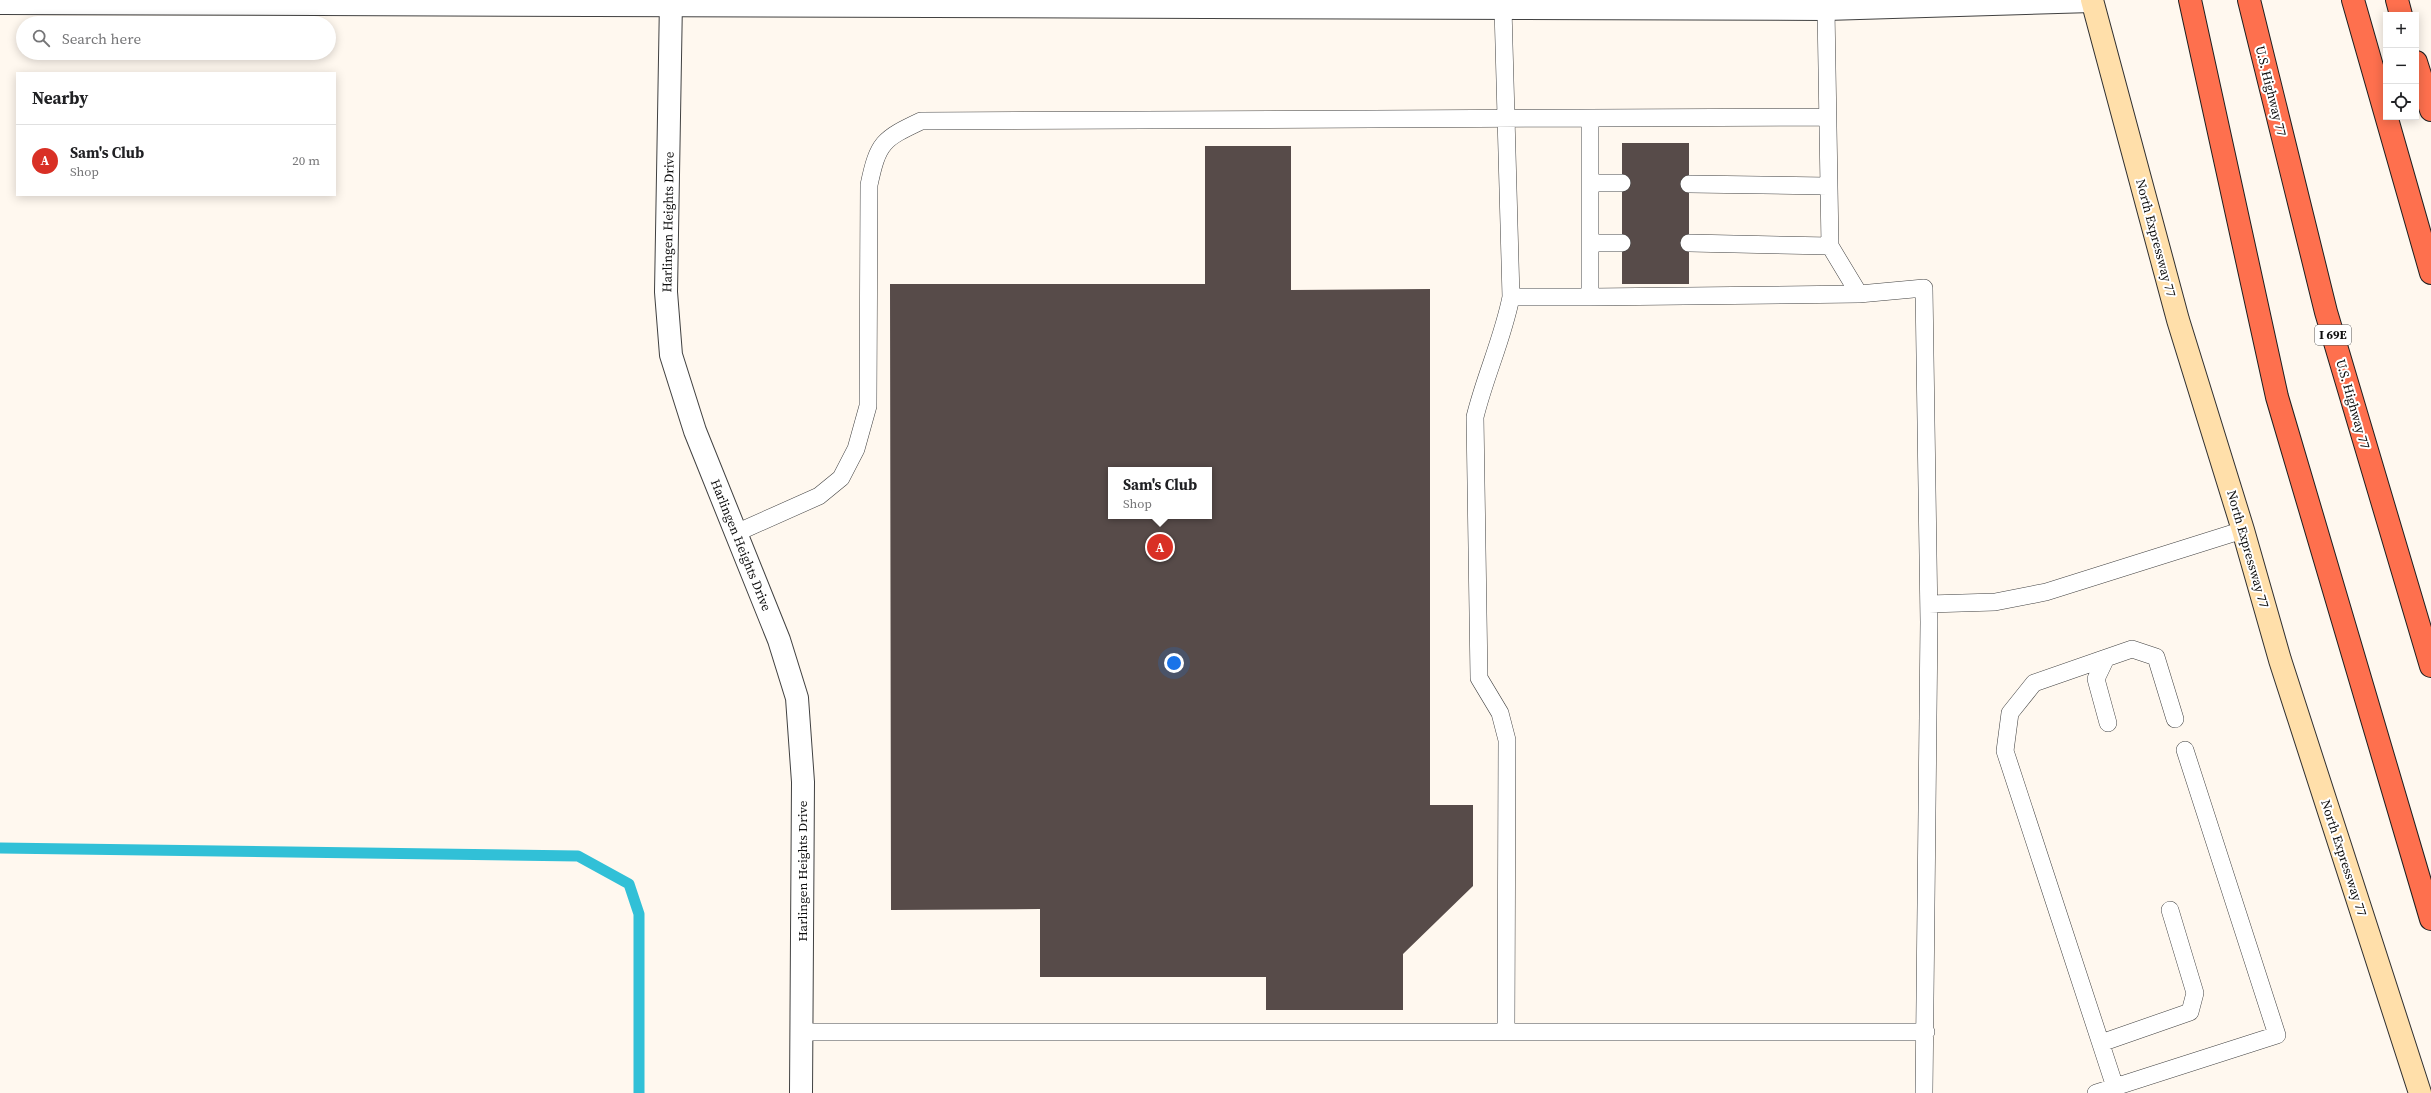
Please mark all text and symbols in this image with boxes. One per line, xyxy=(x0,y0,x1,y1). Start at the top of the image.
map controls xyxy=(2383,12,2419,120)
button: + xyxy=(2383,12,2419,48)
search box xyxy=(16,16,336,60)
icon: search xyxy=(30,27,52,49)
text: Search here xyxy=(62,28,141,49)
street label: U.S. Highway 77 xyxy=(2252,44,2291,138)
button: − xyxy=(2383,48,2419,84)
button: locate xyxy=(2383,84,2419,120)
text: Nearby xyxy=(32,86,88,110)
text: Sam's Club xyxy=(70,142,144,163)
street label: Harlingen Heights Drive xyxy=(658,151,678,293)
text: A xyxy=(41,152,49,169)
text: 20 m xyxy=(292,152,320,169)
text: Shop xyxy=(70,163,99,180)
street label: North Expressway 77 xyxy=(2132,177,2180,299)
road number: I 69E xyxy=(2315,325,2351,345)
street label: U.S. Highway 77 xyxy=(2332,357,2374,451)
popup xyxy=(1108,467,1212,519)
text: Sam's Club xyxy=(1123,474,1197,495)
street label: Harlingen Heights Drive xyxy=(707,477,775,614)
street label: North Expressway 77 xyxy=(2223,488,2273,610)
text: Shop xyxy=(1123,495,1152,512)
pin: A xyxy=(1147,532,1173,562)
your location xyxy=(1164,653,1184,673)
street label: North Expressway 77 xyxy=(2317,798,2371,919)
street label: Harlingen Heights Drive xyxy=(794,800,811,941)

